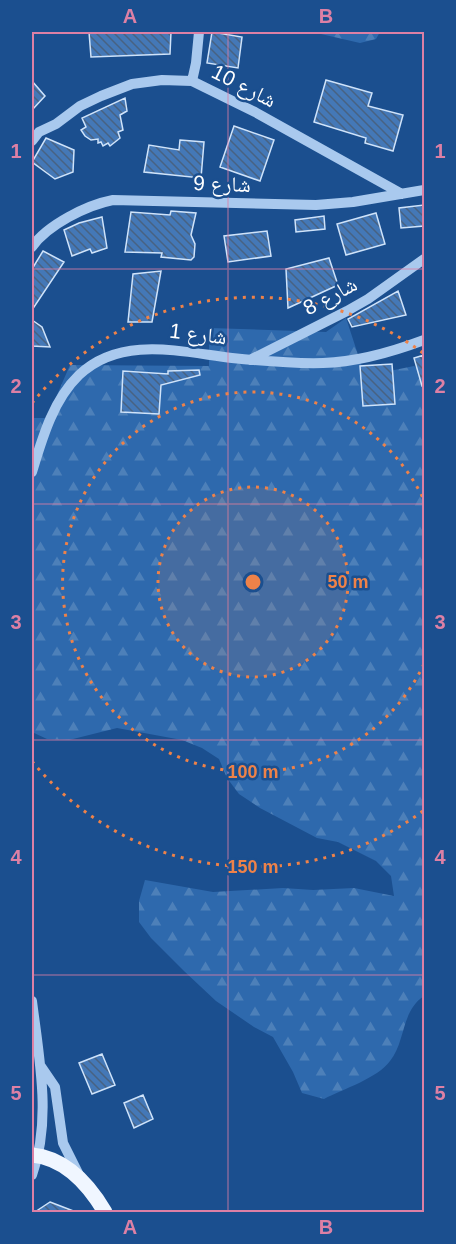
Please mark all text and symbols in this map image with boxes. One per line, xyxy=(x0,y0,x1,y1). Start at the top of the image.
text: A xyxy=(123,5,137,27)
text: B xyxy=(319,5,333,27)
street label: شارع 10 xyxy=(207,60,280,113)
text: 1 xyxy=(10,140,22,162)
text: 1 xyxy=(434,140,446,162)
street label: شارع 9 xyxy=(193,171,251,198)
street label: شارع 8 xyxy=(299,272,361,321)
street label: شارع 1 xyxy=(168,319,228,350)
text: 2 xyxy=(10,375,22,397)
text: 2 xyxy=(434,375,446,397)
centre of rings xyxy=(243,572,263,592)
text: 50 m xyxy=(327,572,369,592)
text: 3 xyxy=(10,611,22,633)
text: 3 xyxy=(434,611,446,633)
text: 100 m xyxy=(227,762,279,782)
text: 4 xyxy=(10,846,22,868)
text: 4 xyxy=(434,846,446,868)
text: 150 m xyxy=(227,857,279,877)
text: 5 xyxy=(10,1082,22,1104)
text: 5 xyxy=(434,1082,446,1104)
text: A xyxy=(123,1216,137,1238)
text: B xyxy=(319,1216,333,1238)

